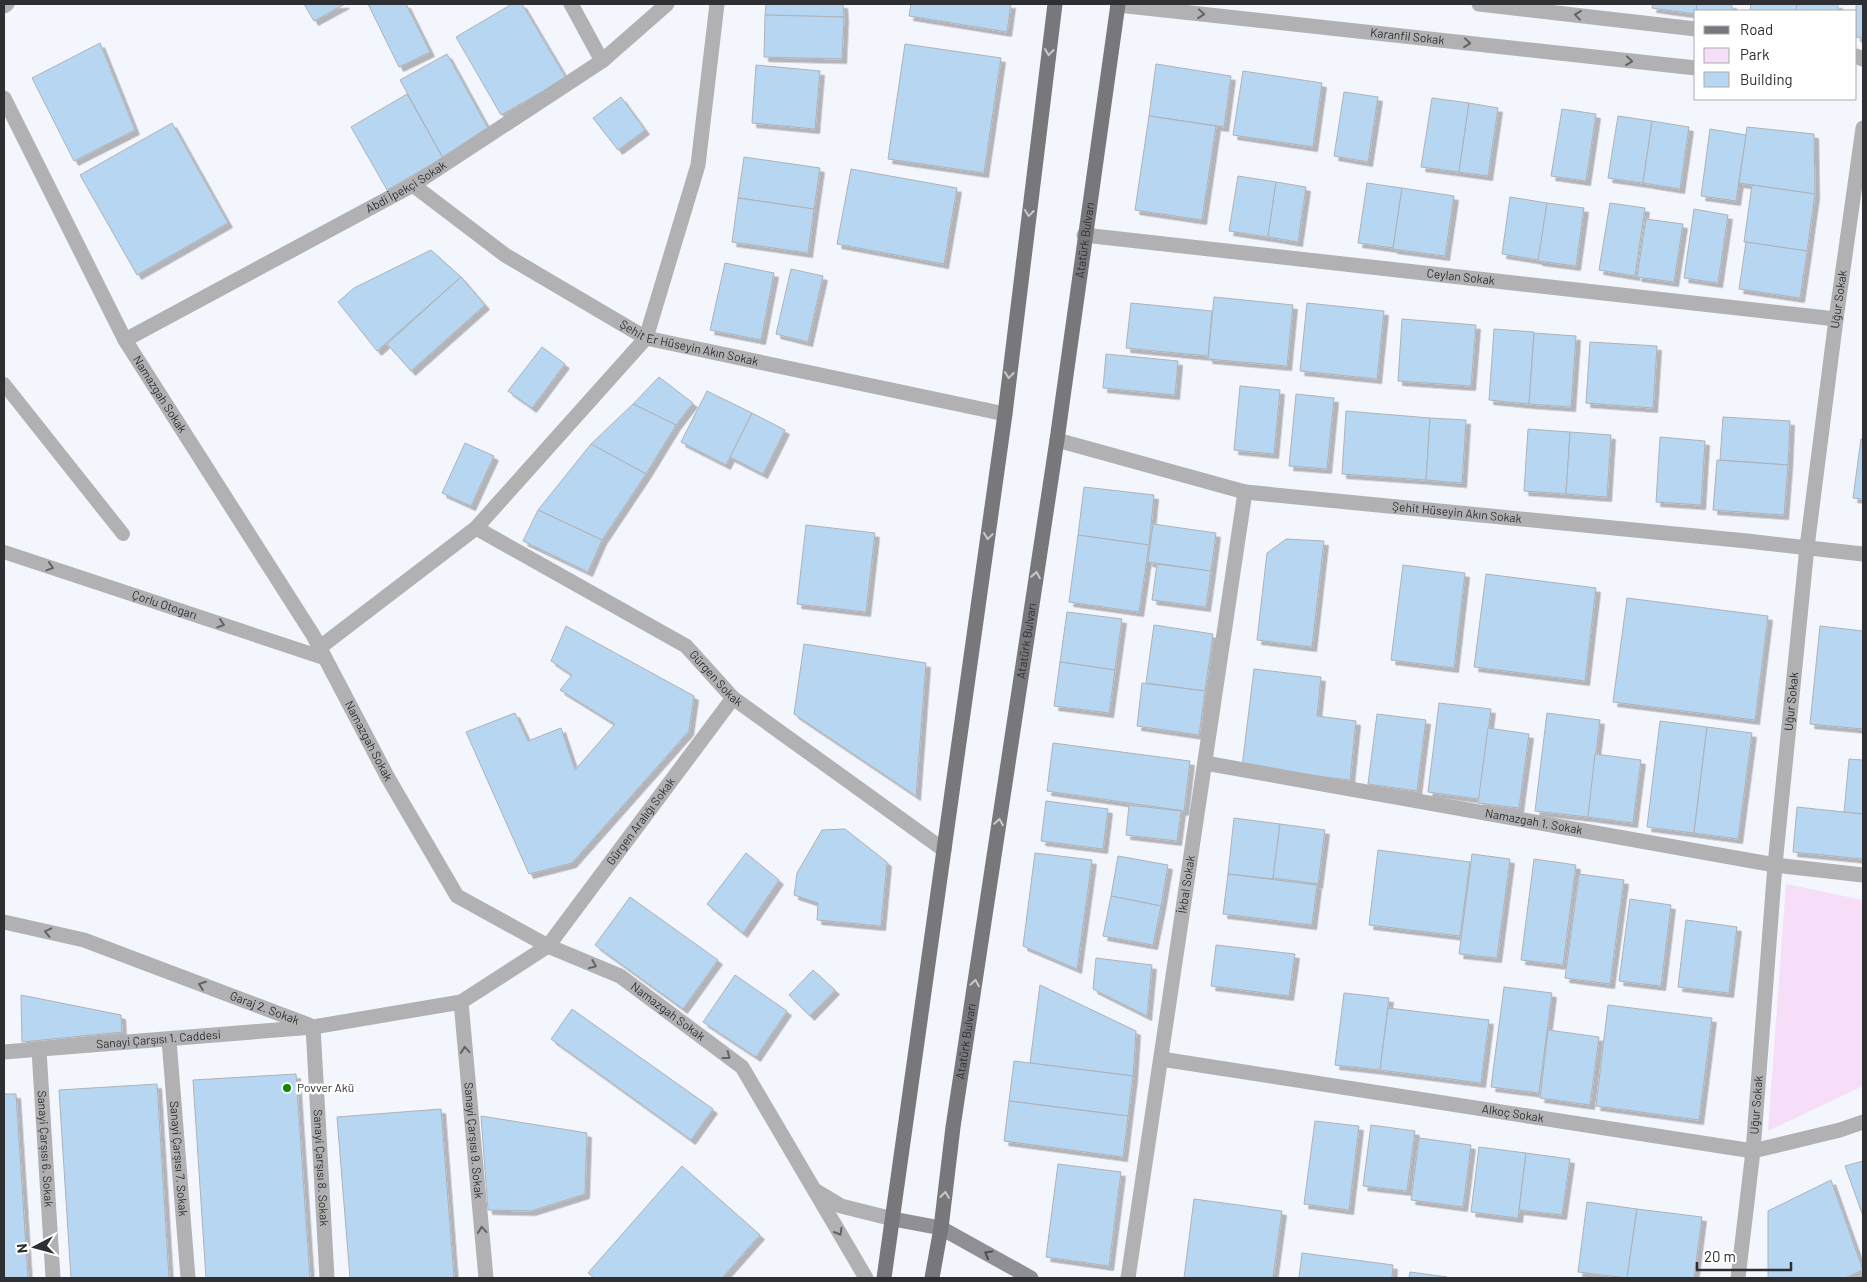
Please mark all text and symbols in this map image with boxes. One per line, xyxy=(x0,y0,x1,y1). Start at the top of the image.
one-way arrow xyxy=(1198,8,1206,19)
one-way arrow xyxy=(1573,10,1581,21)
legend xyxy=(1694,10,1857,100)
text: Road xyxy=(1740,20,1773,38)
street label: Karanfil Sokak xyxy=(1370,25,1445,47)
one-way arrow xyxy=(1464,37,1472,48)
text: Park xyxy=(1740,45,1770,63)
one-way arrow xyxy=(1044,48,1055,56)
one-way arrow xyxy=(1625,55,1633,66)
text: Building xyxy=(1740,70,1793,88)
street label: Abdi İpekçi Sokak xyxy=(363,157,448,215)
street label: Atatürk Bulvarı xyxy=(1072,201,1096,279)
one-way arrow xyxy=(1024,210,1035,218)
street label: Ceylan Sokak xyxy=(1426,265,1496,287)
street label: Uğur Sokak xyxy=(1827,269,1849,329)
street label: Şehit Er Hüseyin Akın Sokak xyxy=(618,316,760,368)
street label: Namazgah Sokak xyxy=(131,353,190,435)
one-way arrow xyxy=(1004,371,1015,379)
street label: Şehit Hüseyin Akın Sokak xyxy=(1392,498,1522,525)
one-way arrow xyxy=(983,532,994,540)
one-way arrow xyxy=(45,561,54,571)
one-way arrow xyxy=(1030,570,1041,578)
street label: Çorlu Otogarı xyxy=(130,587,199,621)
street label: Atatürk Bulvarı xyxy=(1013,602,1038,680)
one-way arrow xyxy=(216,618,225,628)
street label: Gürgen Sokak xyxy=(687,647,746,709)
street label: Uğur Sokak xyxy=(1781,671,1800,732)
street label: Namazgah Sokak xyxy=(343,698,396,783)
street label: Gürgen Aralığı Sokak xyxy=(603,774,677,867)
street label: Namazgah 1. Sokak xyxy=(1484,805,1584,836)
one-way arrow xyxy=(993,818,1004,826)
street label: İkbal Sokak xyxy=(1174,854,1197,914)
one-way arrow xyxy=(44,927,53,938)
one-way arrow xyxy=(588,959,597,969)
one-way arrow xyxy=(969,978,979,987)
street label: Namazgah Sokak xyxy=(629,979,708,1043)
one-way arrow xyxy=(198,981,206,991)
street label: Garaj 2. Sokak xyxy=(228,988,302,1027)
street label: Atatürk Bulvarı xyxy=(952,1002,978,1080)
street label: Sanayi Çarşısı 1. Caddesi xyxy=(96,1026,221,1051)
one-way arrow xyxy=(460,1046,471,1054)
one-way arrow xyxy=(721,1049,730,1059)
street label: Uğur Sokak xyxy=(1746,1075,1765,1135)
place label: Povver Akü xyxy=(297,1080,354,1094)
street label: Sanayi Çarşısı 9. Sokak xyxy=(462,1081,487,1199)
marker: Povver Akü xyxy=(281,1082,293,1094)
street label: Sanayi Çarşısı 6. Sokak xyxy=(35,1090,57,1208)
street label: Sanayi Çarşısı 7. Sokak xyxy=(168,1100,191,1217)
street label: Alkoç Sokak xyxy=(1481,1101,1545,1124)
street label: Sanayi Çarşısı 8. Sokak xyxy=(312,1109,332,1227)
one-way arrow xyxy=(939,1191,950,1199)
north arrow xyxy=(10,1222,60,1272)
one-way arrow xyxy=(477,1225,488,1233)
one-way arrow xyxy=(833,1227,843,1236)
scale bar xyxy=(1697,1240,1791,1272)
text: N xyxy=(13,1243,31,1254)
text: 20 m xyxy=(1704,1247,1736,1265)
one-way arrow xyxy=(985,1250,994,1260)

